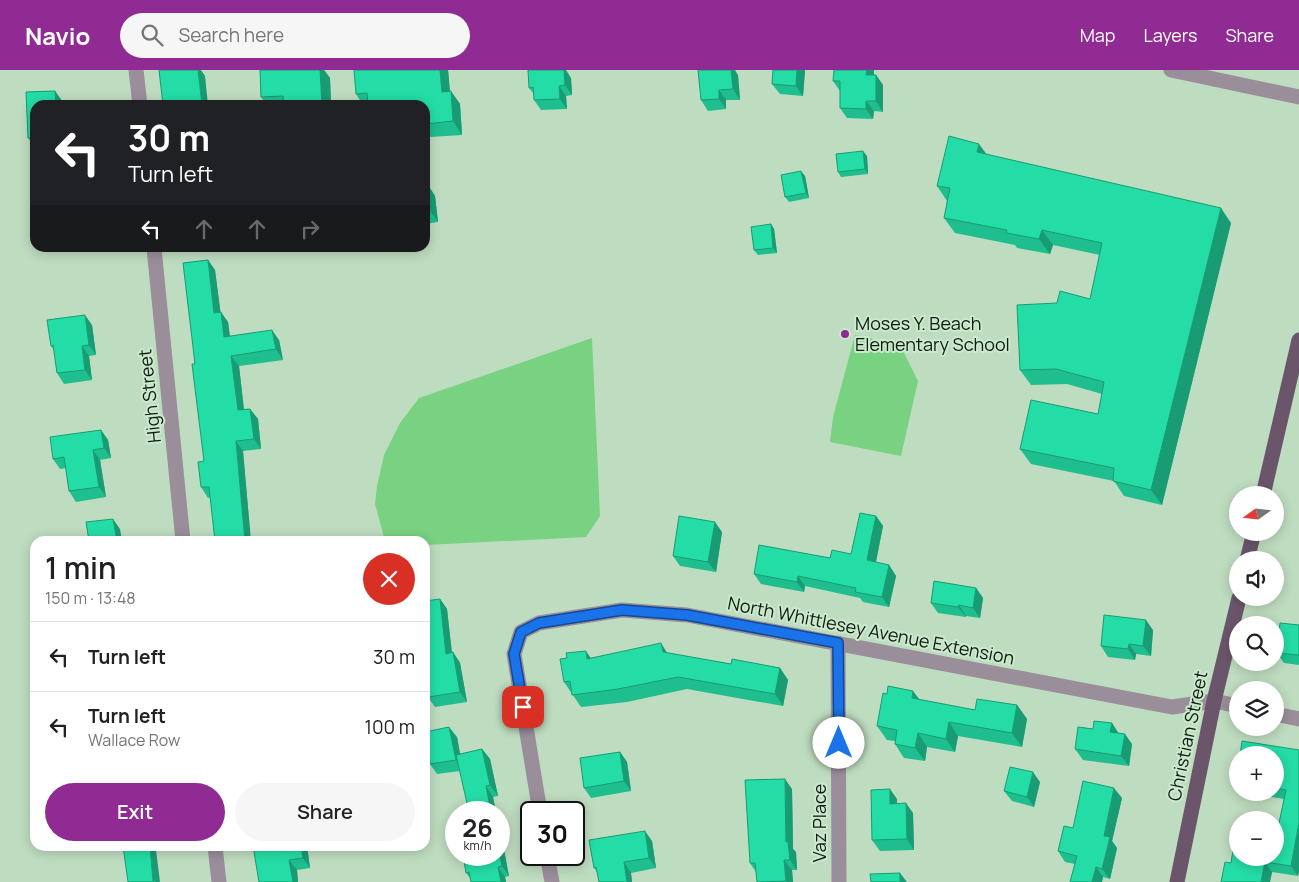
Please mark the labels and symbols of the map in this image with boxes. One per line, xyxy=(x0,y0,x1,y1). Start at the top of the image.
place label: Moses Y. Beach Elementary School xyxy=(855,311,1010,356)
marker: Moses Y. Beach Elementary School xyxy=(839,328,851,340)
street label: High Street xyxy=(132,348,166,444)
north arrow xyxy=(1229,486,1284,541)
street label: North Whittlesey Avenue Extension xyxy=(726,590,1017,670)
street label: Christian Street xyxy=(1162,669,1213,803)
pin xyxy=(502,686,544,728)
position arrow xyxy=(812,716,864,768)
street label: Vaz Place xyxy=(807,784,831,862)
speed limit sign: 30 xyxy=(520,801,585,866)

